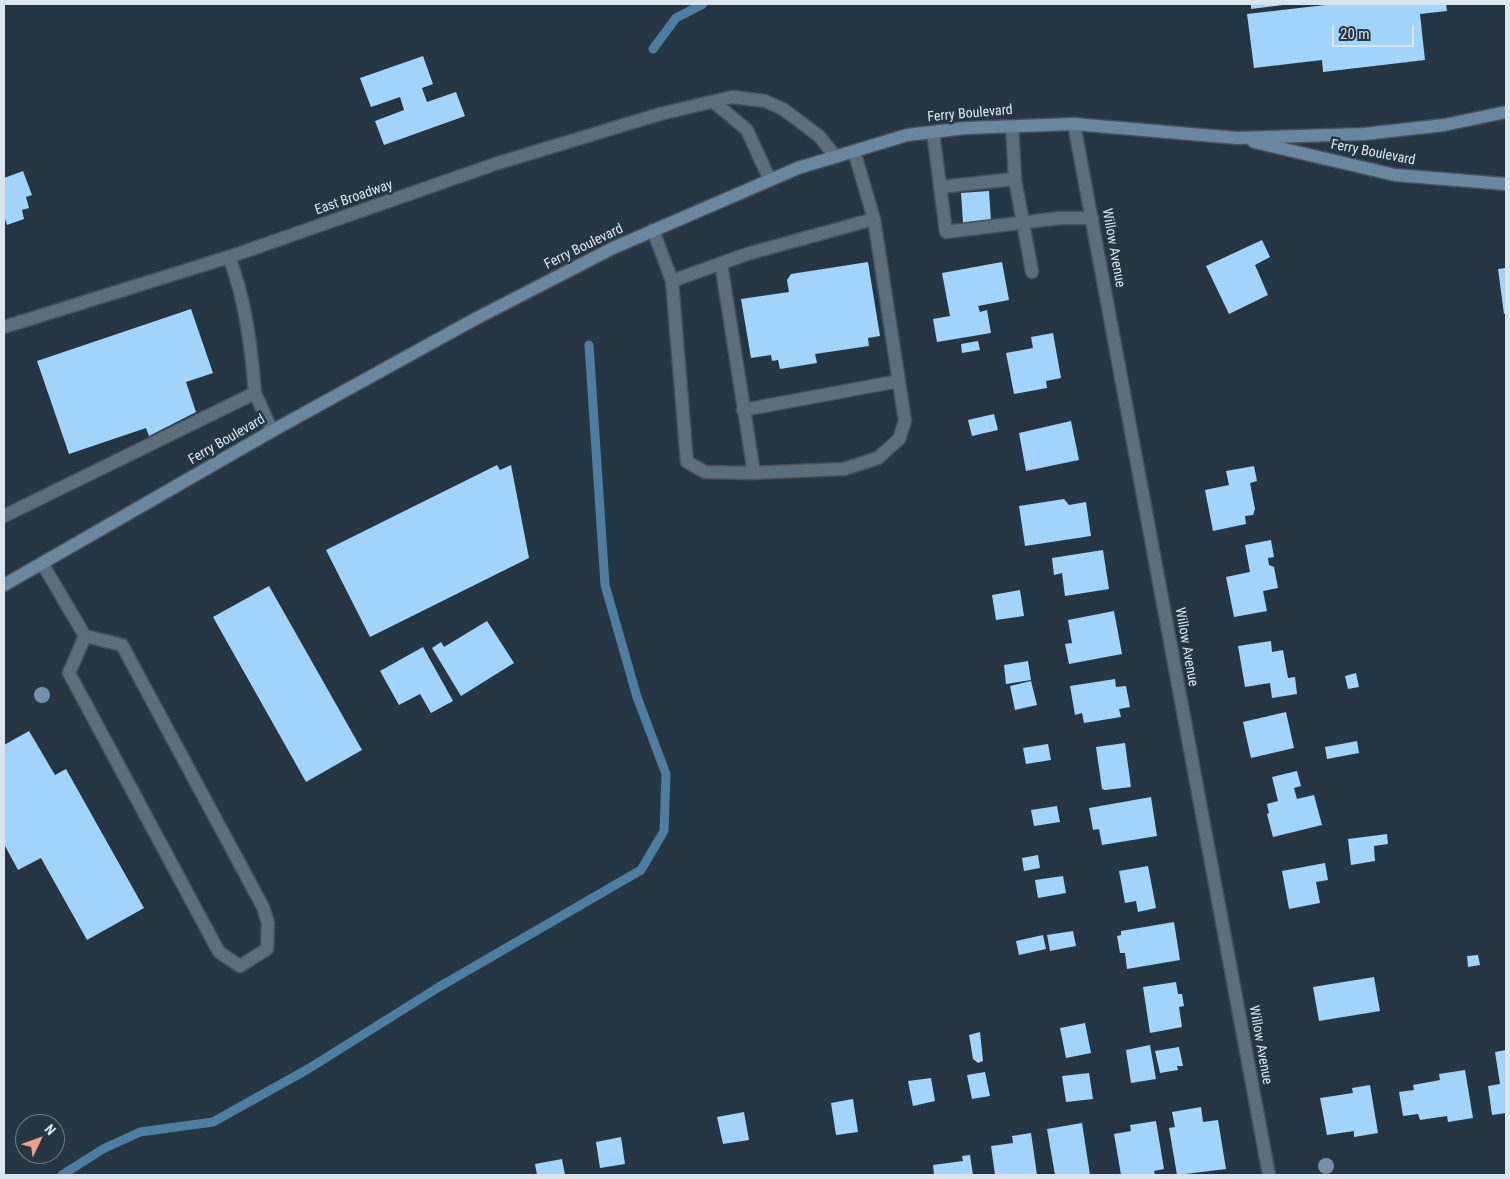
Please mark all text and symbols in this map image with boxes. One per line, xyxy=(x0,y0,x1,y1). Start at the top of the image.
scale bar xyxy=(1335,15,1418,47)
text: 20 m xyxy=(1340,25,1370,43)
street label: Ferry Boulevard xyxy=(927,102,1013,126)
street label: Ferry Boulevard xyxy=(1329,137,1417,169)
street label: East Broadway xyxy=(313,177,395,219)
street label: Willow Avenue xyxy=(1098,207,1128,289)
street label: Ferry Boulevard xyxy=(542,221,626,273)
street label: Ferry Boulevard xyxy=(186,411,268,469)
street label: Willow Avenue xyxy=(1171,606,1201,688)
street label: Willow Avenue xyxy=(1245,1004,1275,1086)
north arrow xyxy=(15,1114,65,1164)
text: N xyxy=(42,1121,59,1138)

